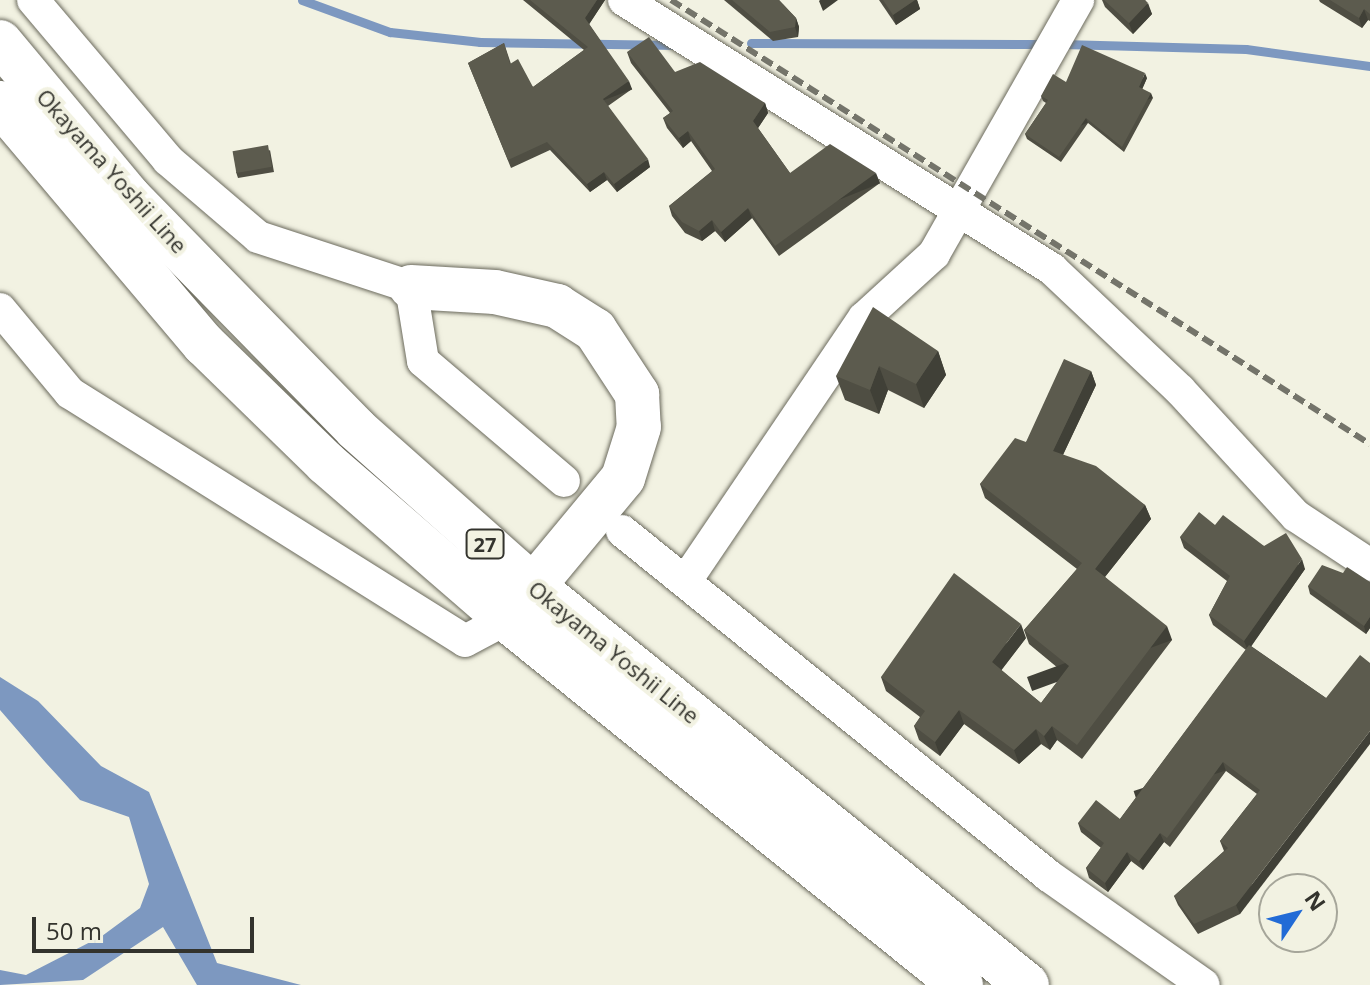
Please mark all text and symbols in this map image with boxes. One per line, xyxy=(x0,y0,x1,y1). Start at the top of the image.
street label: Okayama Yoshii Line xyxy=(31,84,193,258)
road number: 27 xyxy=(465,528,505,560)
street label: Okayama Yoshii Line xyxy=(523,575,705,729)
north arrow xyxy=(1258,873,1338,953)
text: N xyxy=(1299,884,1333,916)
scale bar xyxy=(36,901,258,951)
text: 50 m xyxy=(46,914,102,947)

